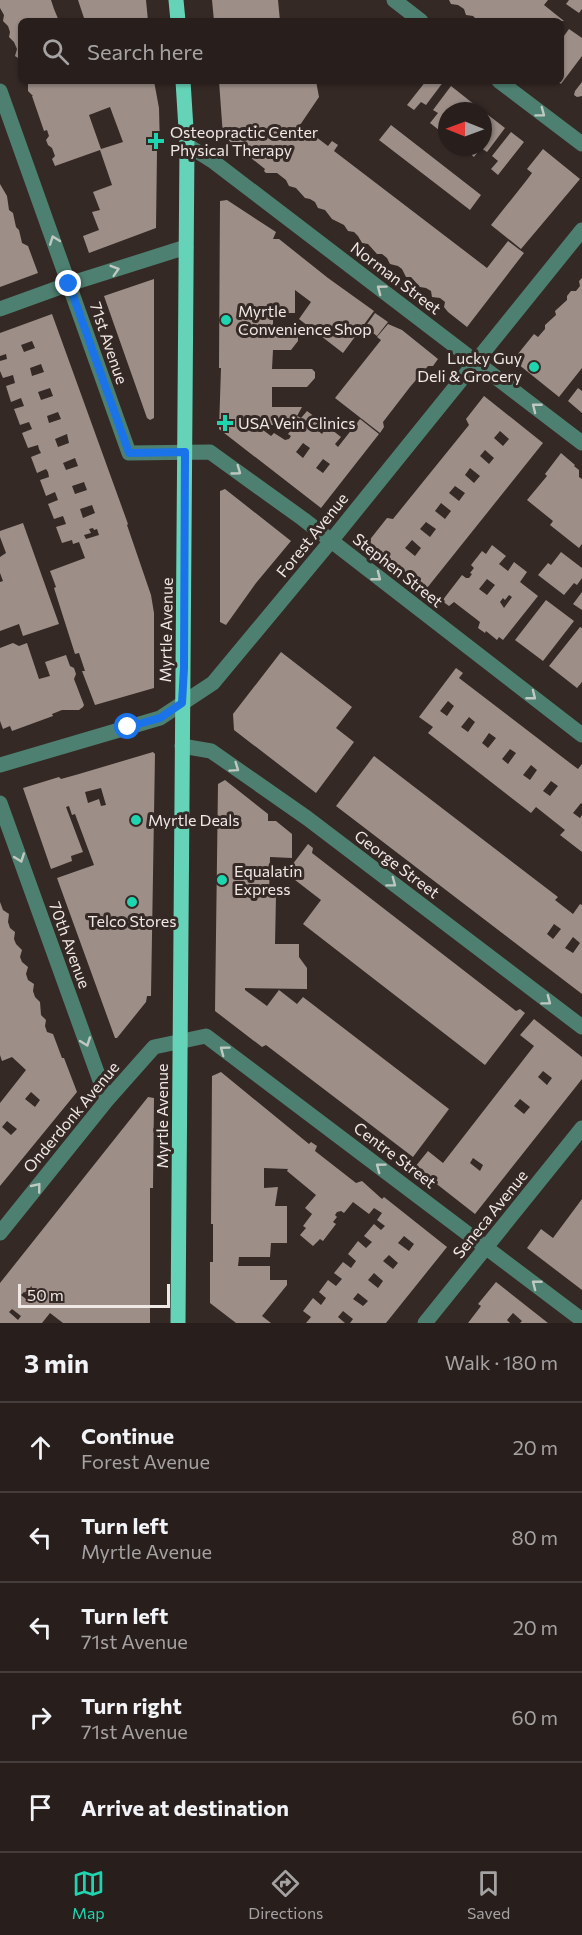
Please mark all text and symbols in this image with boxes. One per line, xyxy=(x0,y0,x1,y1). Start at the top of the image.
search box xyxy=(18,18,564,84)
icon: search xyxy=(39,35,72,68)
text: Search here xyxy=(87,38,203,65)
north arrow xyxy=(438,102,492,156)
one-way arrow xyxy=(534,105,545,116)
place label: Osteopractic Center Physical Therapy xyxy=(170,122,319,159)
marker: Osteopractic Center Physical Therapy xyxy=(147,132,165,150)
one-way arrow xyxy=(48,235,61,246)
street label: Norman Street xyxy=(348,238,445,318)
one-way arrow xyxy=(109,264,120,277)
route end xyxy=(55,270,81,296)
one-way arrow xyxy=(376,285,387,296)
street label: 71st Avenue xyxy=(87,299,132,386)
place label: Myrtle Convenience Shop xyxy=(238,301,372,338)
marker: Myrtle Convenience Shop xyxy=(219,313,233,327)
place label: Lucky Guy Deli & Grocery xyxy=(417,348,522,385)
marker: Lucky Guy Deli & Grocery xyxy=(527,360,541,374)
one-way arrow xyxy=(531,404,542,415)
place label: USA Vein Clinics xyxy=(238,413,355,432)
marker: USA Vein Clinics xyxy=(216,414,234,432)
one-way arrow xyxy=(230,464,241,475)
street label: Forest Avenue xyxy=(272,489,351,581)
street label: Stephen Street xyxy=(350,529,447,611)
one-way arrow xyxy=(370,569,381,580)
street label: Myrtle Avenue xyxy=(155,577,176,683)
one-way arrow xyxy=(525,688,536,699)
route start xyxy=(114,713,140,739)
one-way arrow xyxy=(228,761,239,772)
place label: Myrtle Deals xyxy=(148,810,240,829)
marker: Myrtle Deals xyxy=(129,813,143,827)
street label: George Street xyxy=(351,826,444,902)
one-way arrow xyxy=(12,852,25,863)
place label: Equalatin Express xyxy=(234,861,302,898)
marker: Equalatin Express xyxy=(215,873,229,887)
one-way arrow xyxy=(386,876,397,887)
marker: Telco Stores xyxy=(125,895,139,909)
street label: 70th Avenue xyxy=(46,899,95,991)
place label: Telco Stores xyxy=(87,911,177,930)
one-way arrow xyxy=(541,994,552,1005)
one-way arrow xyxy=(79,1036,91,1047)
one-way arrow xyxy=(220,1046,231,1057)
street label: Onderdonk Avenue xyxy=(19,1057,123,1176)
street label: Myrtle Avenue xyxy=(152,1064,171,1168)
street label: Centre Street xyxy=(350,1118,440,1192)
one-way arrow xyxy=(376,1163,387,1174)
street label: Seneca Avenue xyxy=(448,1166,531,1262)
one-way arrow xyxy=(29,1183,40,1194)
scale bar xyxy=(18,1281,170,1308)
one-way arrow xyxy=(531,1281,542,1292)
text: 50 m xyxy=(27,1285,64,1304)
text: 3 min xyxy=(24,1347,89,1378)
text: Walk · 180 m xyxy=(445,1350,558,1374)
text: Continue xyxy=(81,1422,174,1449)
icon: ahead xyxy=(24,1431,57,1464)
text: 20 m xyxy=(513,1435,558,1459)
text: Forest Avenue xyxy=(81,1449,210,1473)
text: Turn left xyxy=(81,1512,168,1539)
icon: left xyxy=(24,1521,57,1554)
text: 80 m xyxy=(512,1525,558,1549)
text: Myrtle Avenue xyxy=(81,1539,212,1563)
text: Turn left xyxy=(81,1602,168,1629)
icon: left xyxy=(24,1611,57,1644)
text: 20 m xyxy=(513,1615,558,1639)
text: 71st Avenue xyxy=(81,1629,188,1653)
text: Turn right xyxy=(81,1692,182,1719)
icon: right xyxy=(24,1701,57,1734)
text: 60 m xyxy=(512,1705,558,1729)
text: 71st Avenue xyxy=(81,1719,188,1743)
icon: arrive xyxy=(24,1791,57,1824)
text: Arrive at destination xyxy=(81,1794,289,1821)
tab: Map xyxy=(72,1867,105,1922)
tab: Directions xyxy=(248,1867,323,1922)
tab: Saved xyxy=(467,1867,510,1922)

